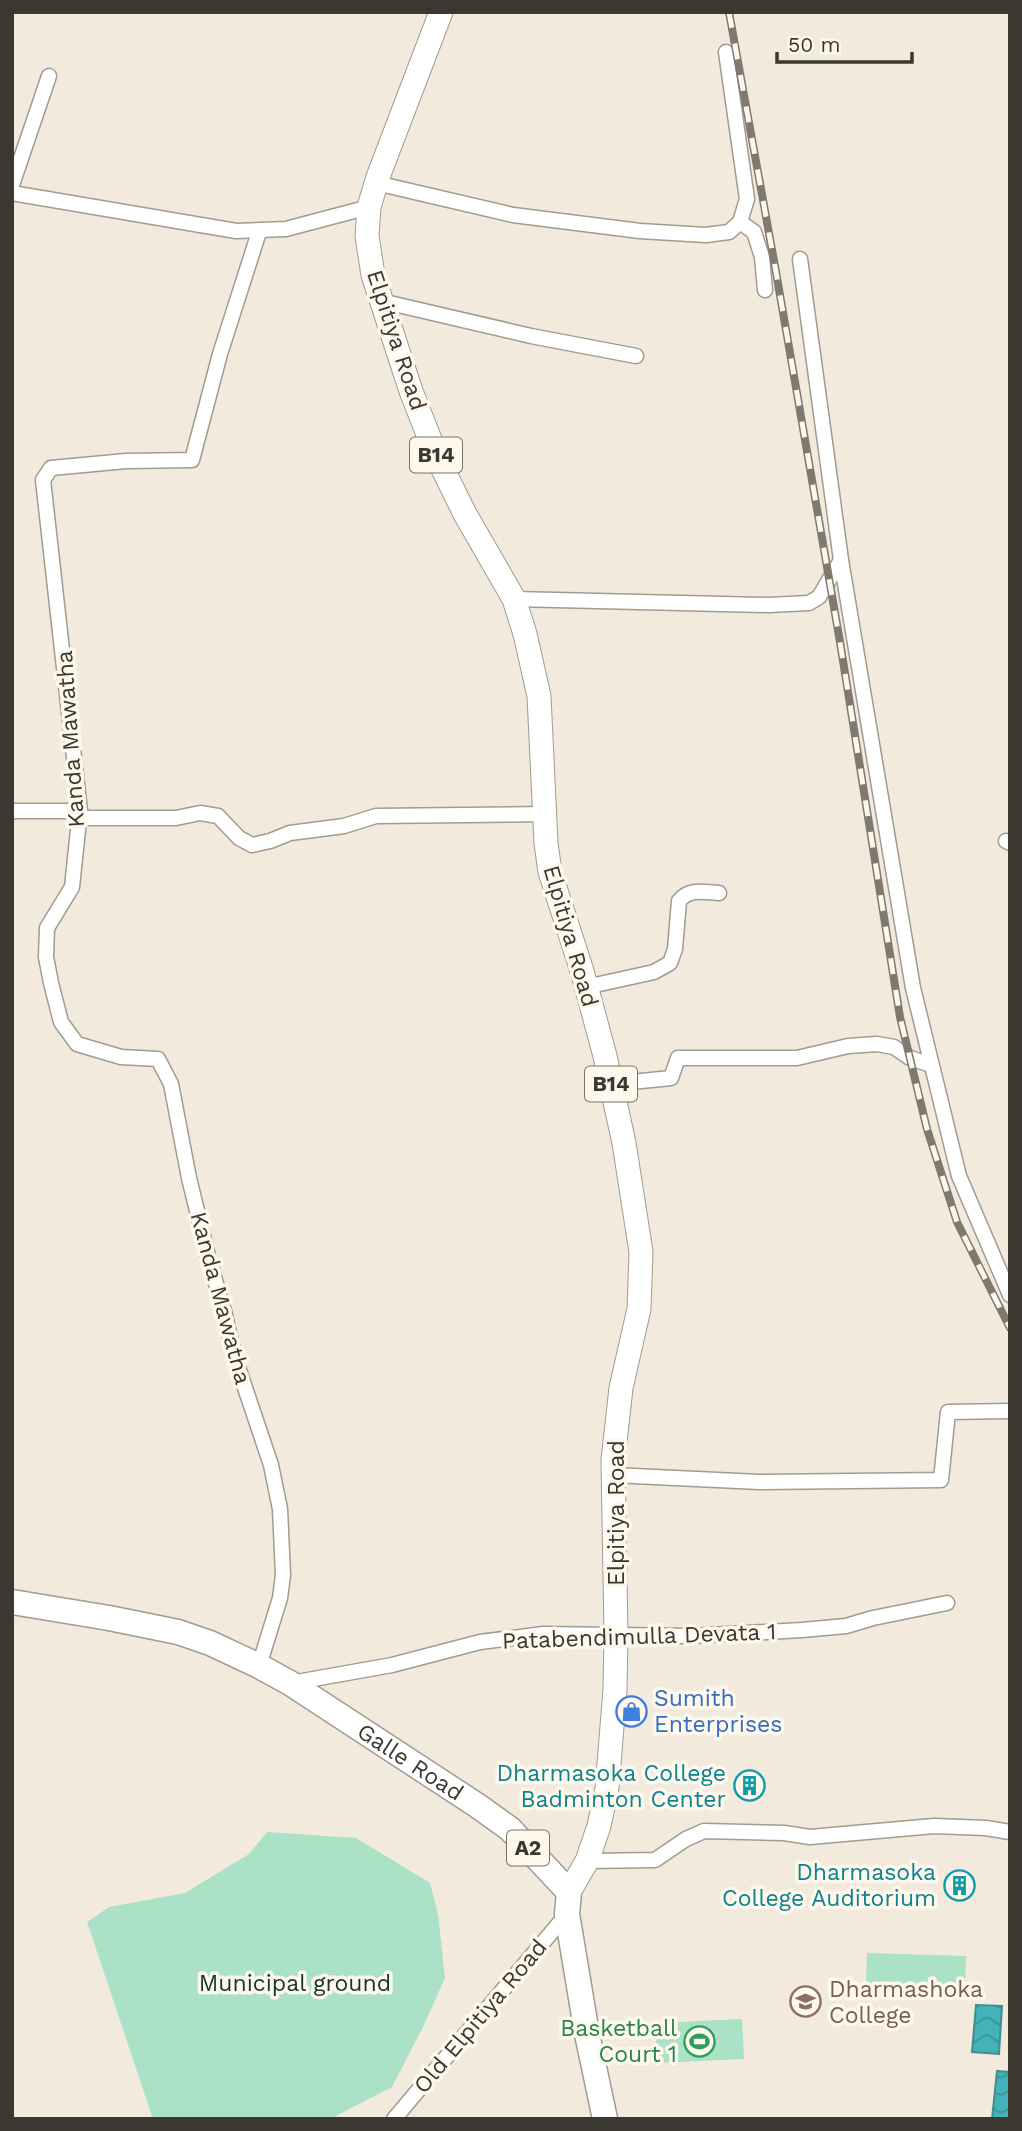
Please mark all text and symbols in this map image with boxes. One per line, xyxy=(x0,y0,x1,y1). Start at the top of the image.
scale bar xyxy=(777,21,912,65)
text: 50 m xyxy=(788,32,840,57)
street label: Elpitiya Road xyxy=(361,267,432,414)
road number: B14 xyxy=(410,438,462,472)
street label: Kanda Mawatha xyxy=(51,650,90,828)
street label: Elpitiya Road xyxy=(537,862,604,1010)
road number: B14 xyxy=(585,1066,637,1102)
street label: Kanda Mawatha xyxy=(185,1209,257,1387)
street label: Elpitiya Road xyxy=(603,1440,630,1586)
street label: Patabendimulla Devata 1 xyxy=(501,1618,777,1655)
place label: Sumith Enterprises xyxy=(654,1685,782,1738)
shop icon: Sumith Enterprises xyxy=(614,1694,648,1728)
street label: Galle Road xyxy=(352,1718,468,1807)
place label: Dharmasoka College Badminton Center xyxy=(496,1760,726,1813)
building icon: Dharmasoka College Badminton Center xyxy=(732,1769,766,1803)
road number: A2 xyxy=(507,1830,549,1866)
place label: Dharmasoka College Auditorium xyxy=(722,1859,936,1912)
building icon: Dharmasoka College Auditorium xyxy=(942,1868,976,1902)
street label: Old Elpitiya Road xyxy=(408,1934,553,2099)
park label: Municipal ground xyxy=(199,1970,391,1997)
place label: Dharmashoka College xyxy=(829,1976,983,2029)
school or university icon: Dharmashoka College xyxy=(789,1985,823,2019)
place label: Basketball Court 1 xyxy=(560,2015,677,2068)
sports icon: Basketball Court 1 xyxy=(683,2024,717,2058)

